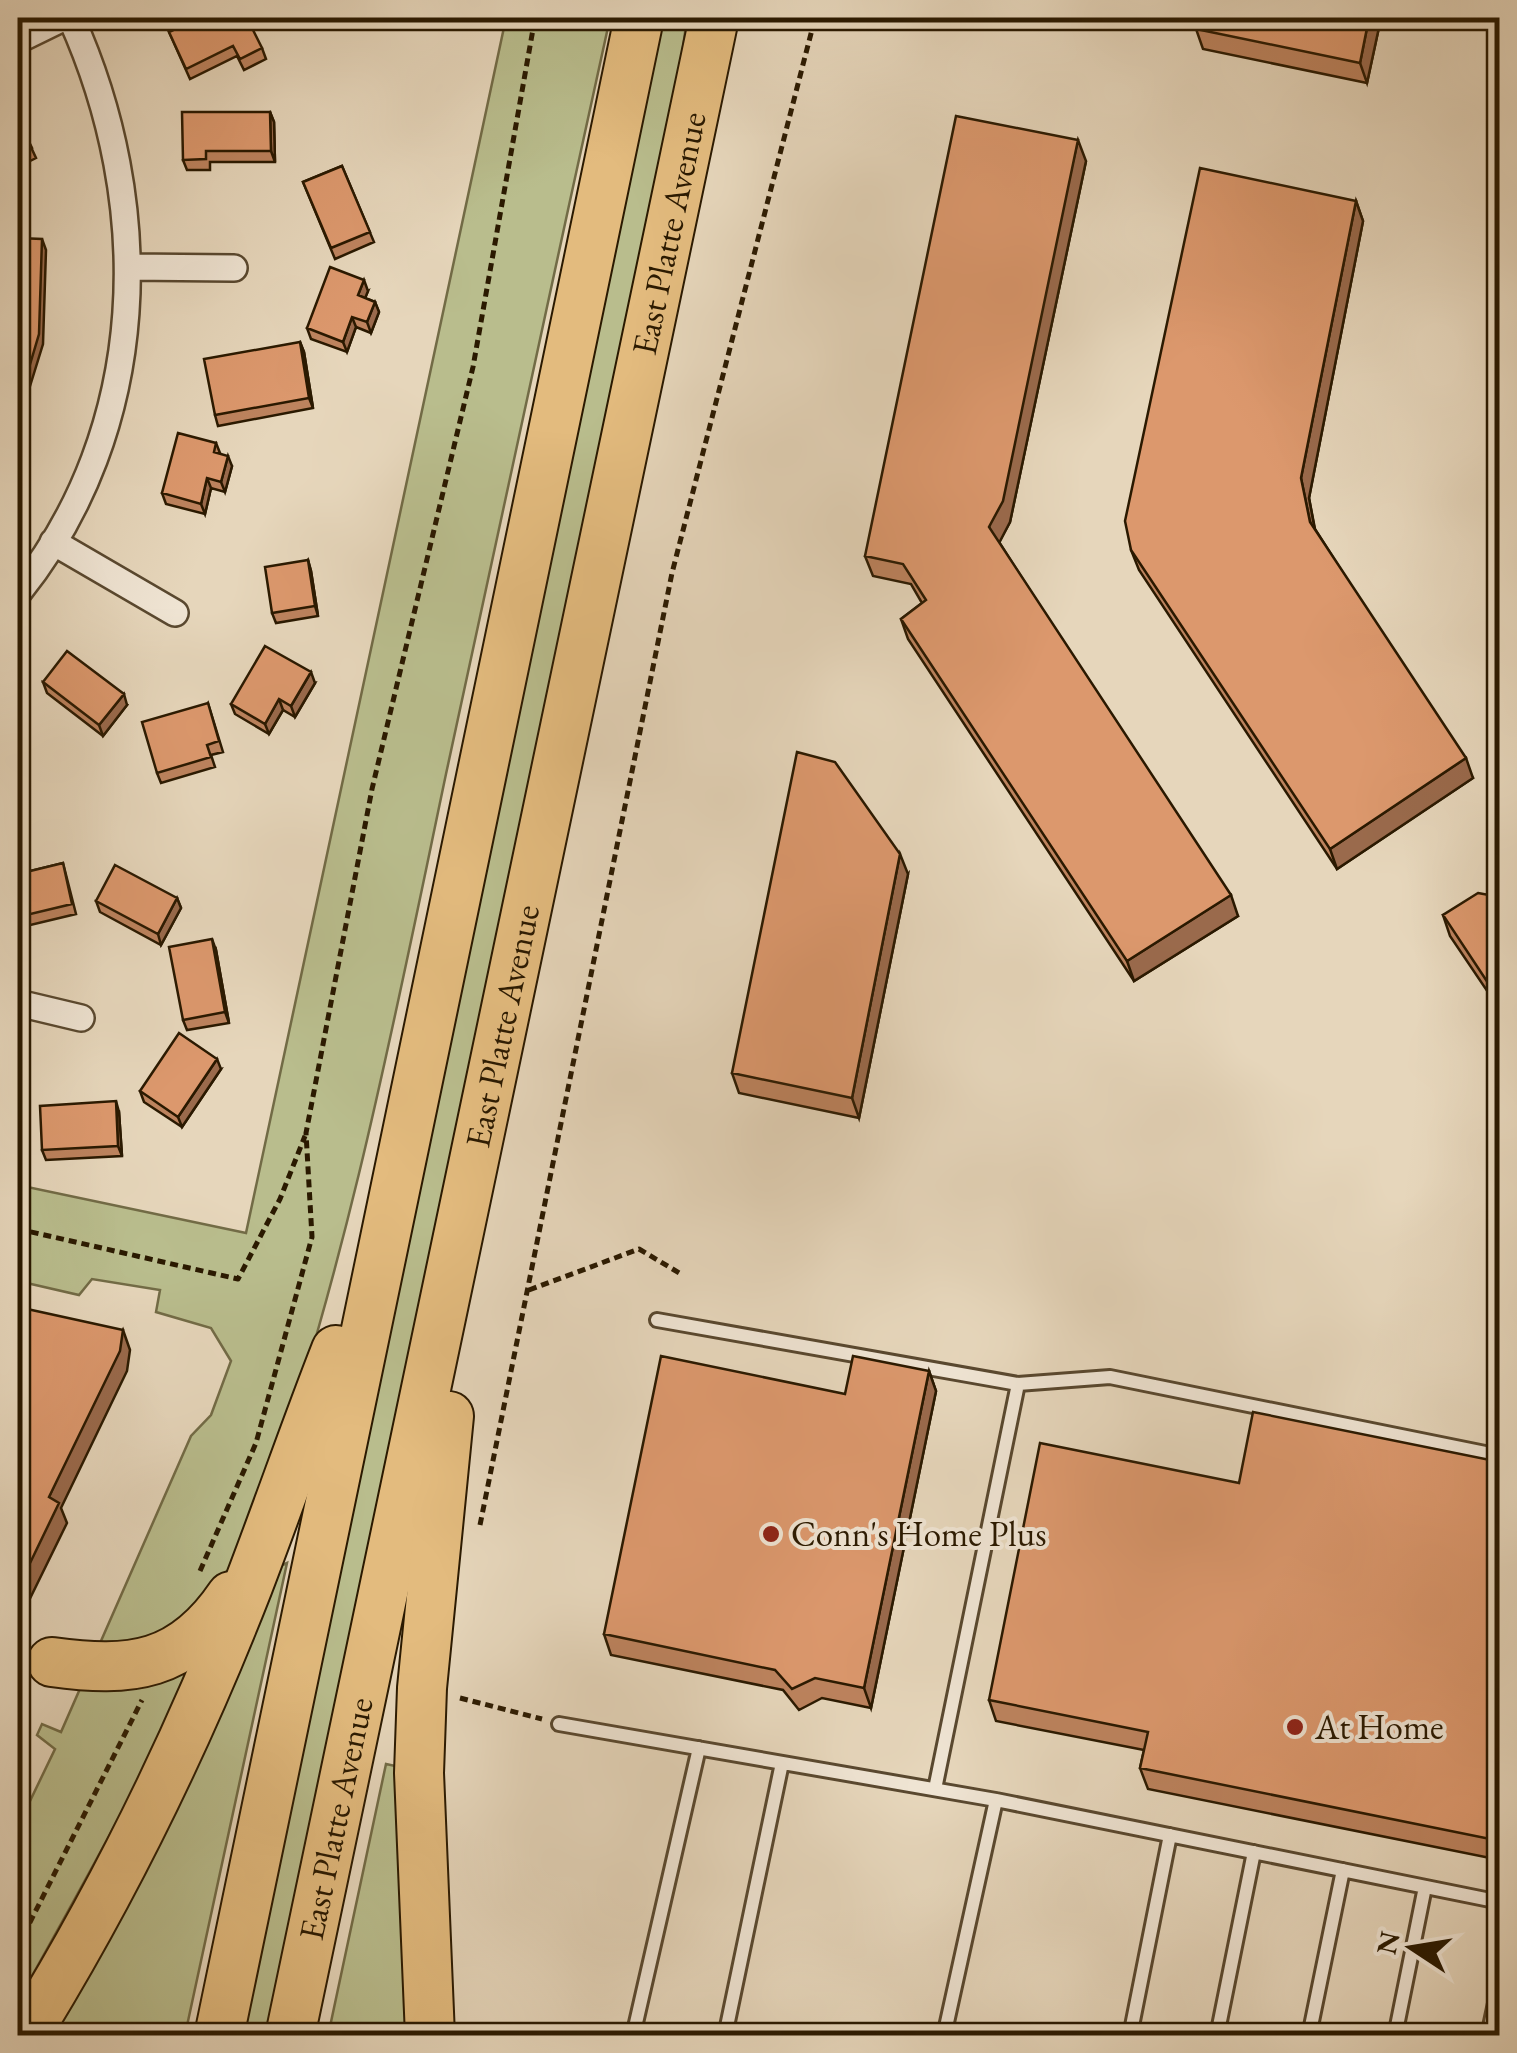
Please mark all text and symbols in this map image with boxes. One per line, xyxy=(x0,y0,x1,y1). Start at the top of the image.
street label: East Platte Avenue xyxy=(621,108,716,359)
street label: East Platte Avenue xyxy=(454,900,549,1151)
place label: Conn's Home Plus xyxy=(791,1511,1046,1556)
marker: Conn's Home Plus xyxy=(760,1523,782,1545)
street label: East Platte Avenue xyxy=(288,1693,383,1944)
place label: At Home xyxy=(1314,1704,1444,1749)
marker: At Home xyxy=(1284,1716,1306,1738)
north arrow xyxy=(1362,1898,1462,1998)
text: N xyxy=(1368,1928,1408,1958)

